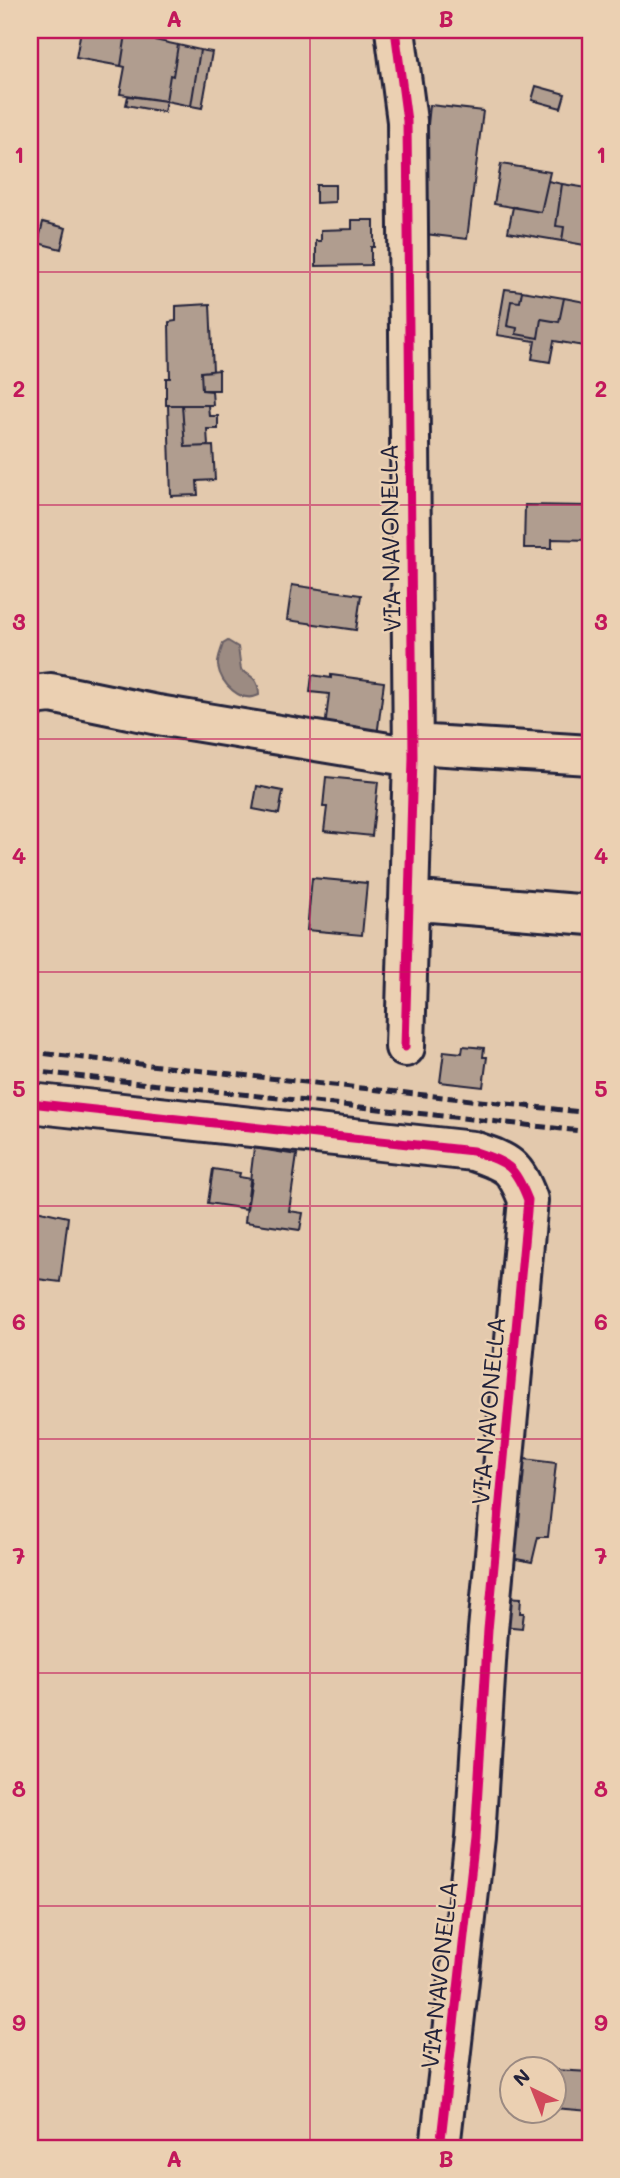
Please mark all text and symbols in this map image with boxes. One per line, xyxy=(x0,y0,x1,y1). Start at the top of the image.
text: A xyxy=(166,3,182,33)
text: B xyxy=(438,3,454,33)
text: 1 xyxy=(14,139,24,169)
text: 1 xyxy=(596,139,606,169)
text: 2 xyxy=(13,373,25,403)
text: 2 xyxy=(595,373,607,403)
street label: VIA NAVONELLA xyxy=(372,443,407,633)
text: 3 xyxy=(12,606,26,636)
text: 3 xyxy=(594,606,608,636)
text: 4 xyxy=(12,840,26,870)
text: 4 xyxy=(594,840,608,870)
text: 5 xyxy=(12,1073,26,1103)
text: 5 xyxy=(594,1073,608,1103)
text: 6 xyxy=(12,1306,26,1336)
text: 6 xyxy=(594,1306,608,1336)
street label: VIA NAVONELLA xyxy=(464,1316,511,1506)
text: 7 xyxy=(13,1540,26,1570)
text: 7 xyxy=(595,1540,608,1570)
text: 8 xyxy=(12,1773,26,1803)
text: 8 xyxy=(594,1773,608,1803)
street label: VIA NAVONELLA xyxy=(413,1879,464,2070)
text: 9 xyxy=(12,2007,26,2037)
text: 9 xyxy=(594,2007,608,2037)
north arrow xyxy=(498,2056,568,2126)
text: N xyxy=(507,2063,535,2091)
text: A xyxy=(166,2143,182,2173)
text: B xyxy=(438,2143,454,2173)

